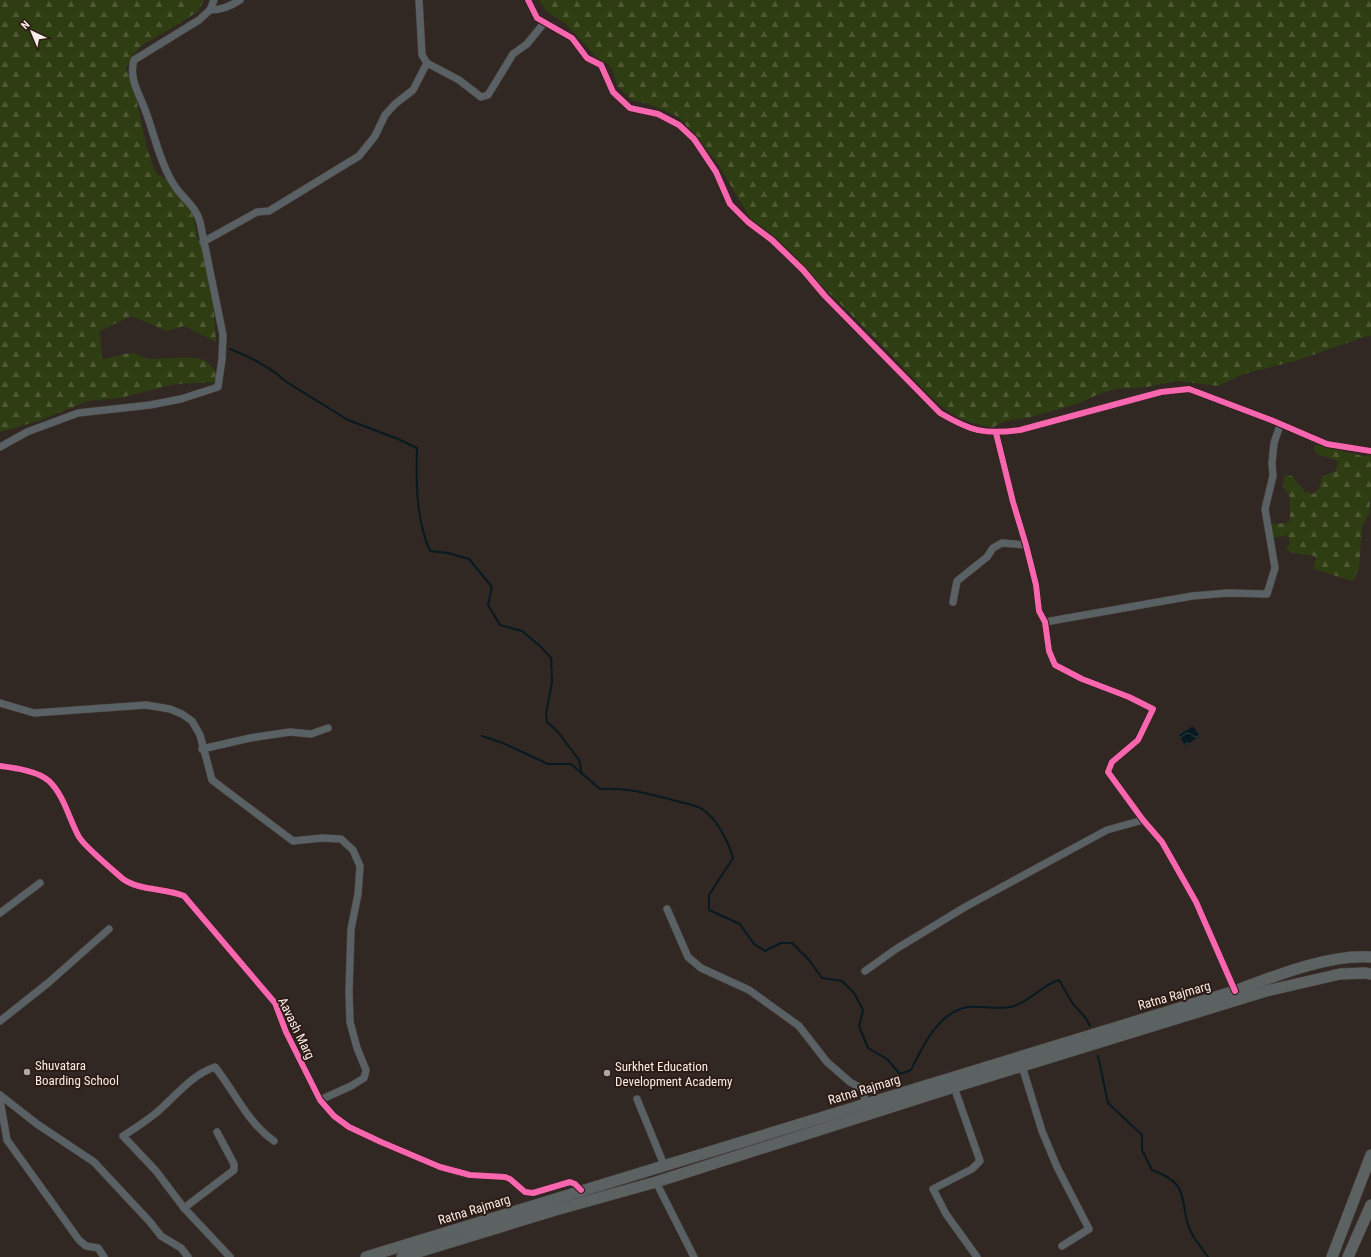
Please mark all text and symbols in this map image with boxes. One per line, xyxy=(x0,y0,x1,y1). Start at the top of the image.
north arrow xyxy=(12,12,52,52)
text: N xyxy=(18,18,33,32)
street label: Ratna Rajmarg xyxy=(1136,978,1212,1013)
street label: Aavash Marg xyxy=(275,995,318,1062)
place label: Shuvatara Boarding School xyxy=(35,1058,119,1088)
place label: Surkhet Education Development Academy xyxy=(615,1059,733,1089)
marker: Shuvatara Boarding School xyxy=(22,1067,32,1077)
marker: Surkhet Education Development Academy xyxy=(602,1068,612,1078)
street label: Ratna Rajmarg xyxy=(826,1071,902,1108)
street label: Ratna Rajmarg xyxy=(436,1191,512,1228)

